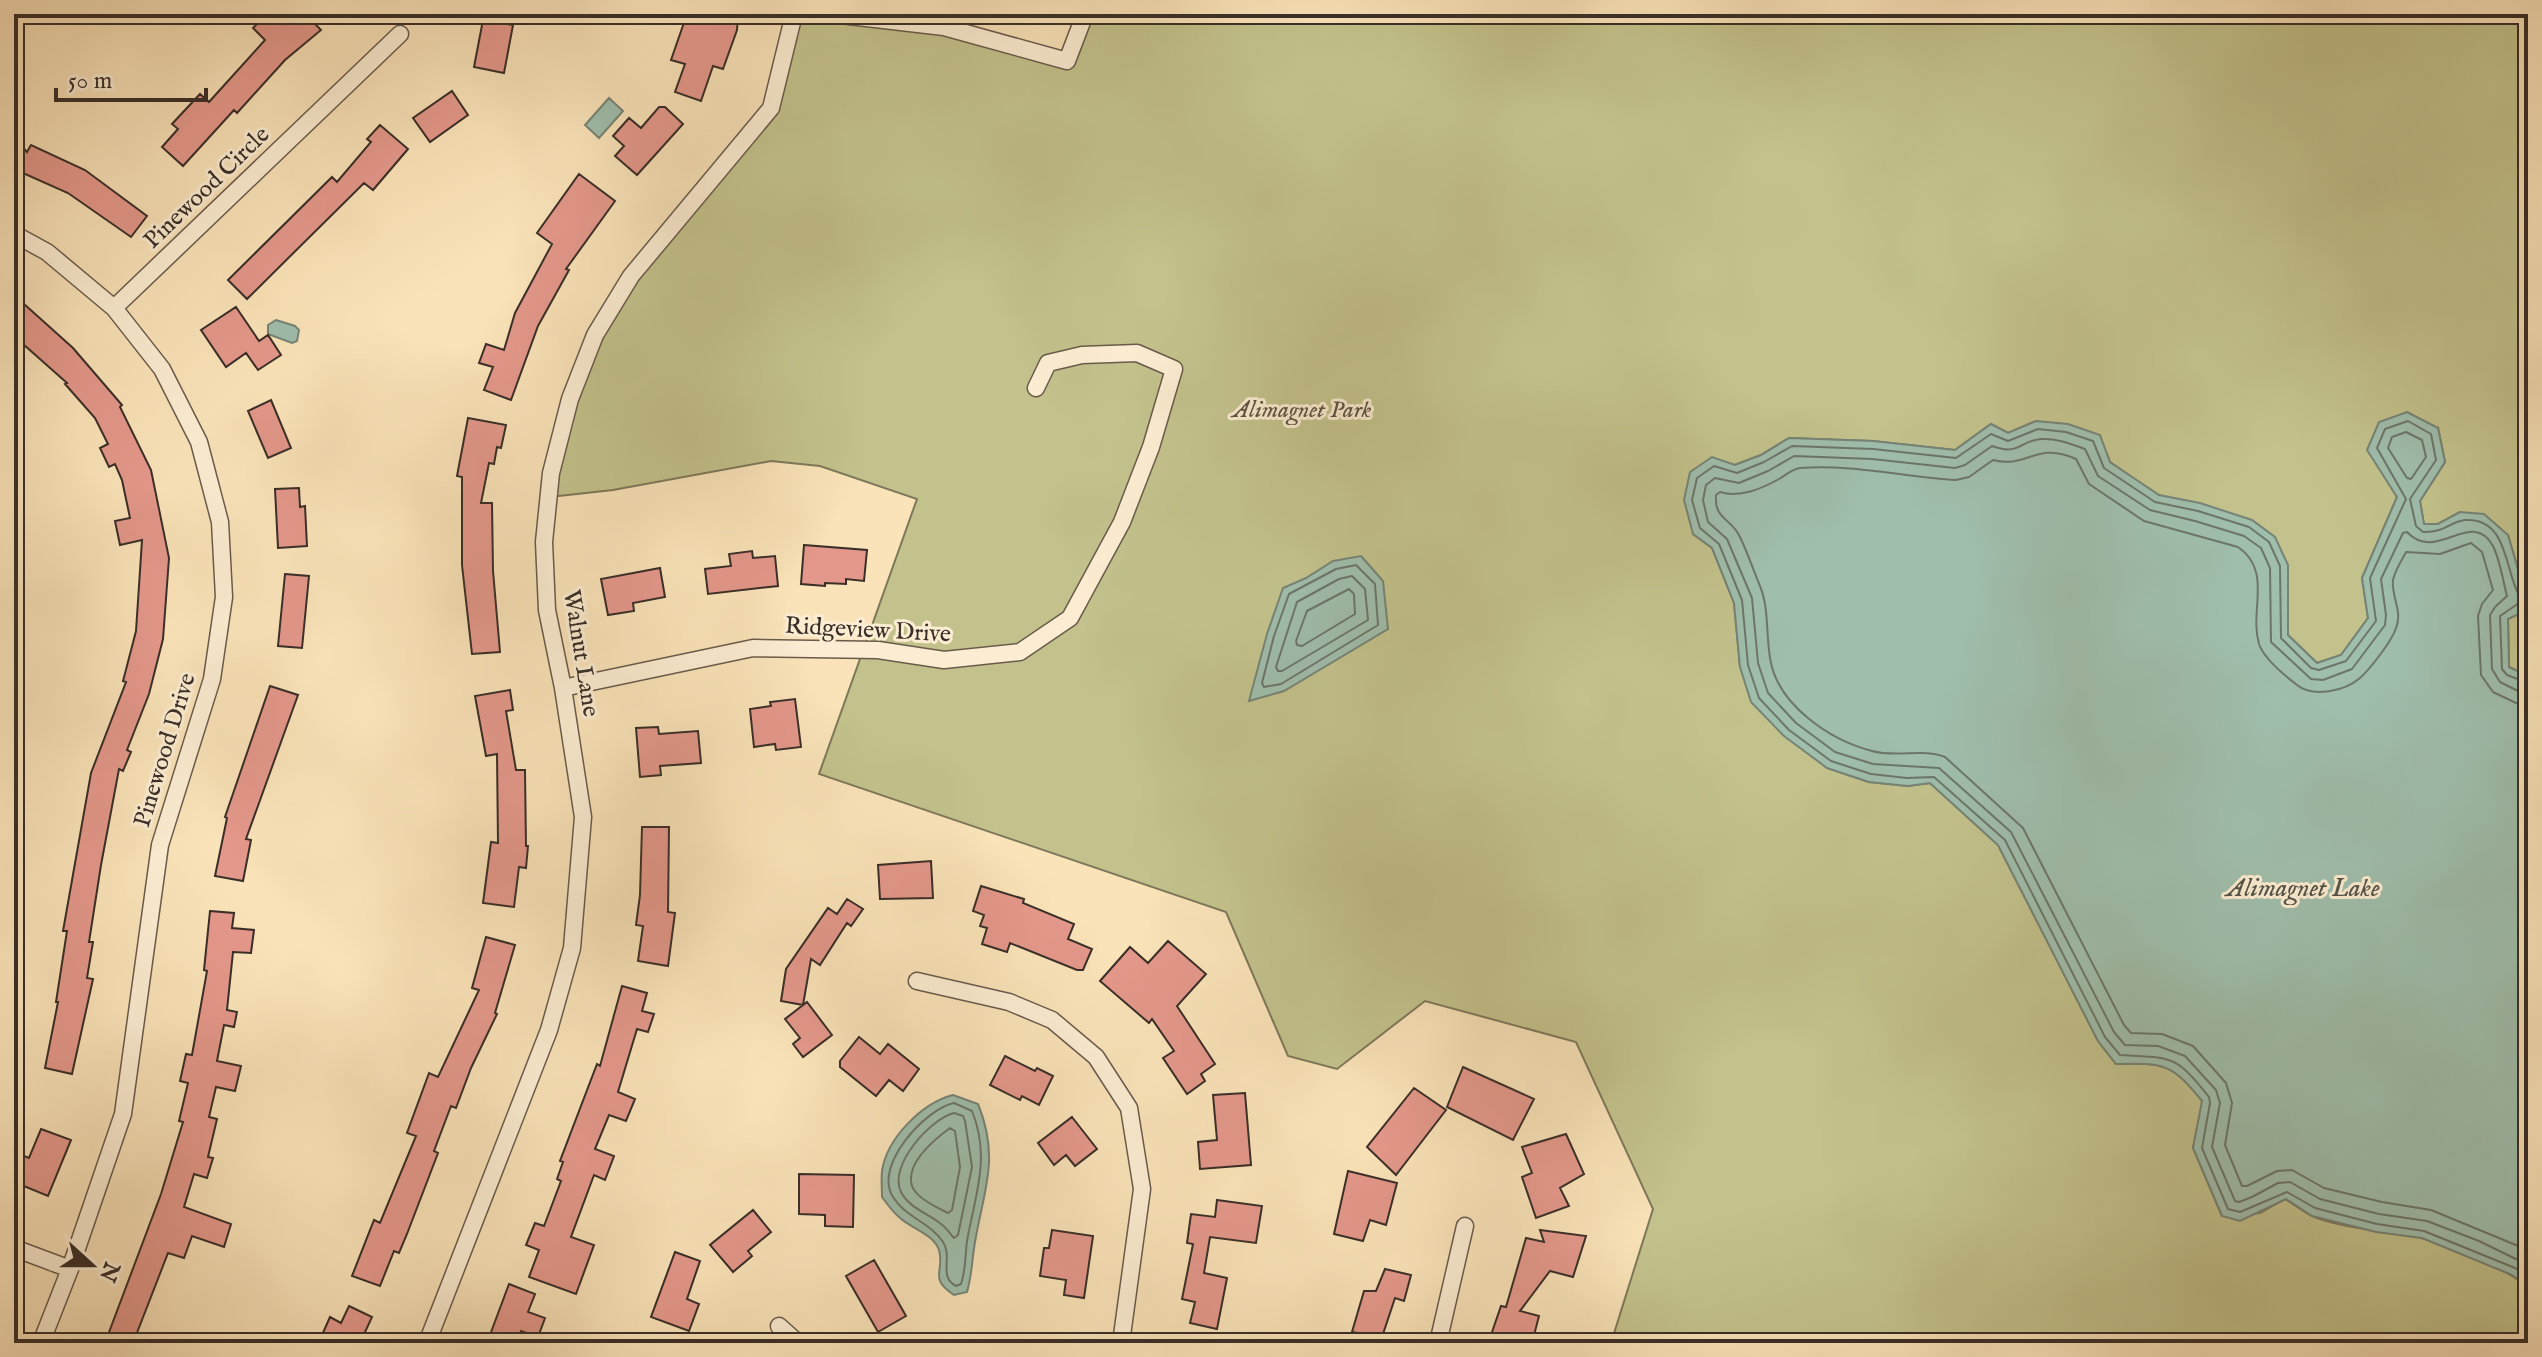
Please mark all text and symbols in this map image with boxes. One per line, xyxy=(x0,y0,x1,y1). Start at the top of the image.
scale bar xyxy=(56,52,206,102)
text: 50 m xyxy=(68,66,112,97)
street label: Pinewood Circle xyxy=(137,120,277,256)
park label: Alimagnet Park xyxy=(1230,395,1372,426)
street label: Walnut Lane xyxy=(555,588,606,719)
street label: Ridgeview Drive xyxy=(784,611,952,650)
street label: Pinewood Drive xyxy=(127,670,204,831)
water label: Alimagnet Lake xyxy=(2223,872,2380,906)
north arrow xyxy=(52,1225,132,1305)
text: N xyxy=(92,1257,126,1285)

